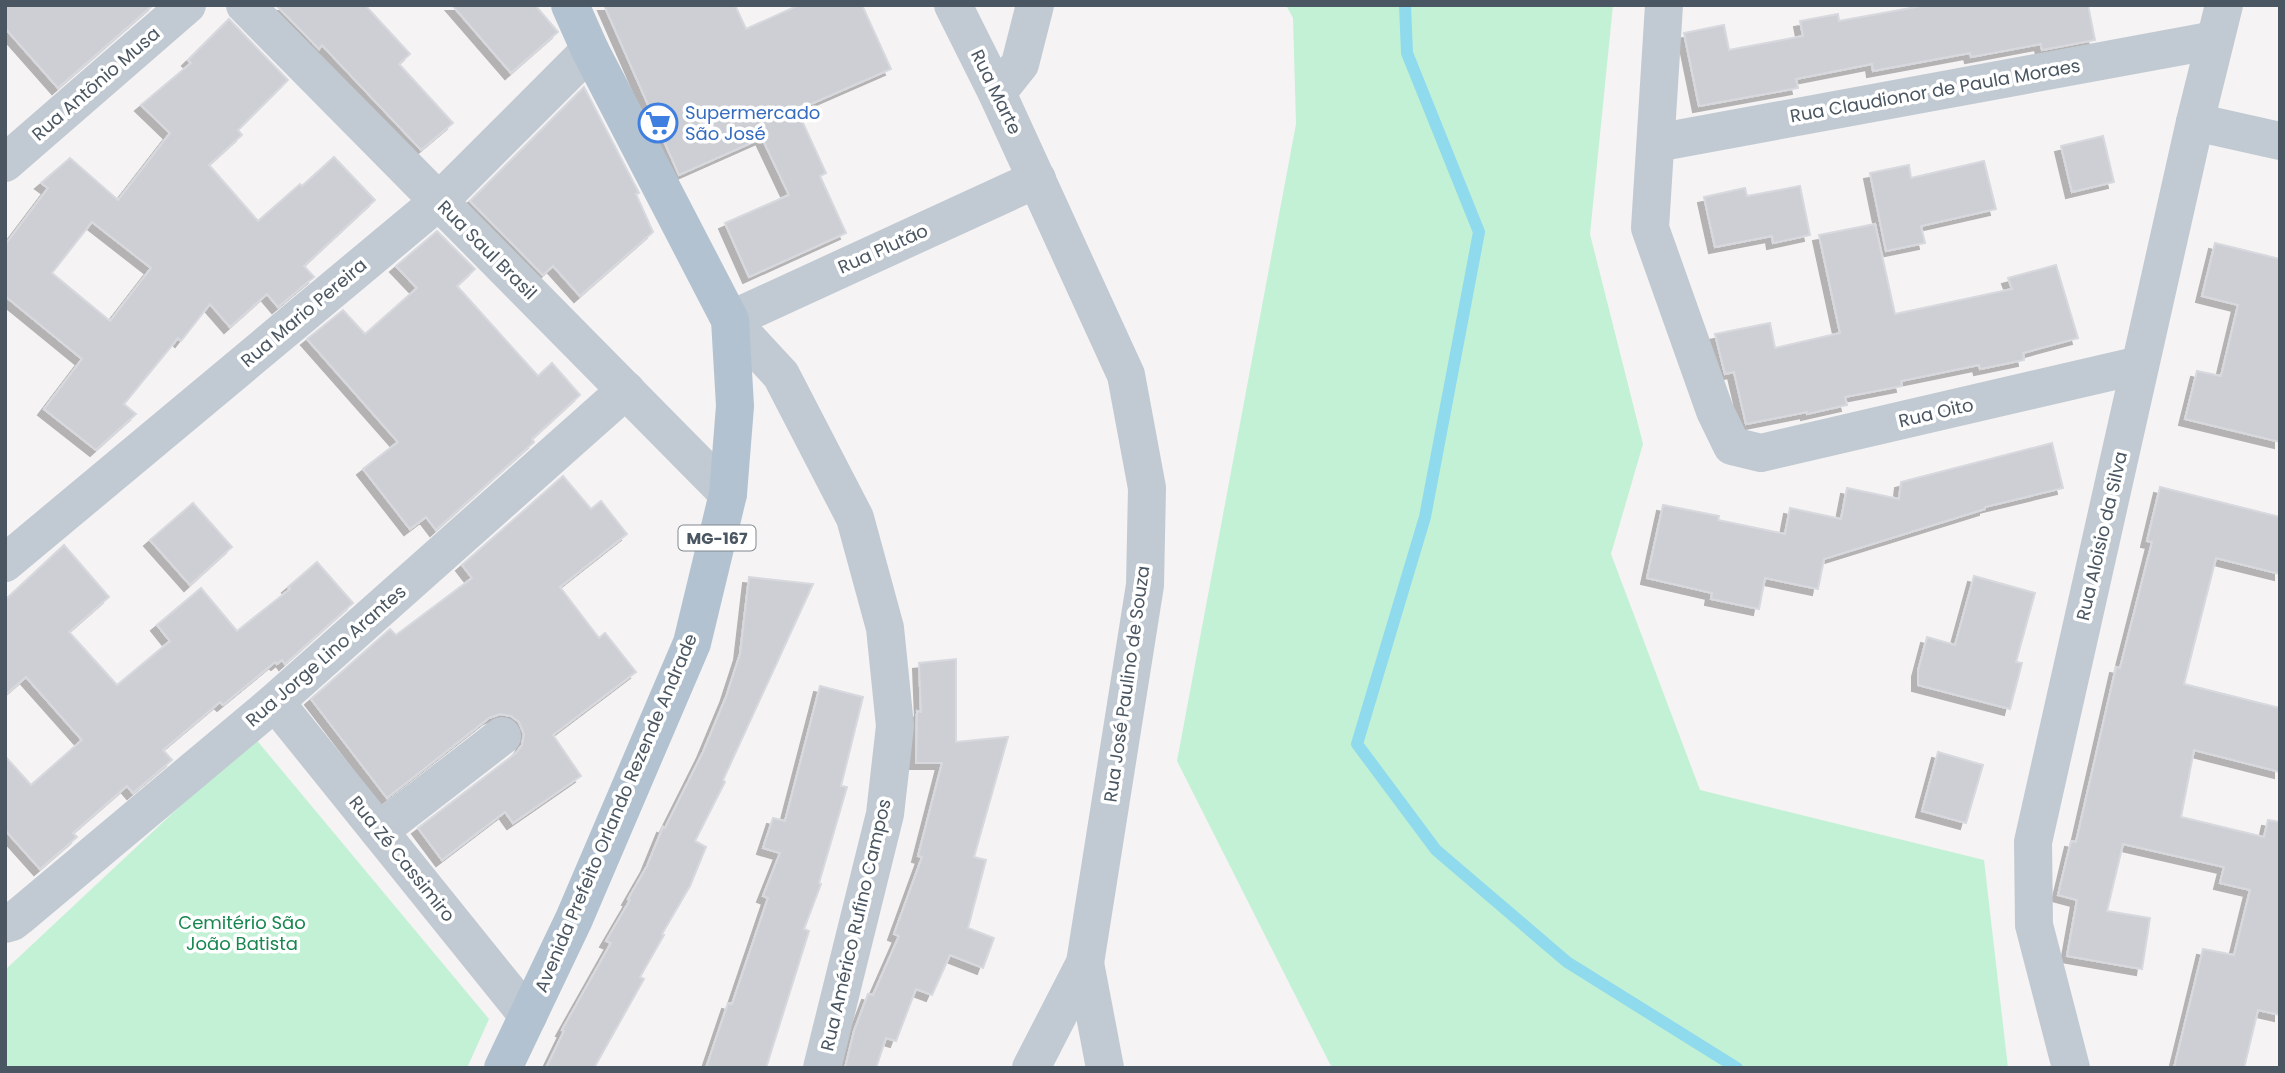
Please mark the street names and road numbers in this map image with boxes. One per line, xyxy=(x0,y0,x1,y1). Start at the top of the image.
street label: Rua Antônio Musa xyxy=(26,21,165,146)
street label: Rua Marte xyxy=(965,45,1028,138)
street label: Rua Claudionor de Paula Moraes xyxy=(1788,53,2082,128)
street label: Rua Saul Brasil xyxy=(432,194,543,305)
street label: Rua Plutão xyxy=(834,218,932,279)
street label: Rua Mario Pereira xyxy=(235,252,372,373)
street label: Rua Oito xyxy=(1896,392,1976,433)
street label: Rua Aloisio da Silva xyxy=(2070,449,2133,623)
road number: MG-167 xyxy=(678,526,756,551)
street label: Rua José Paulino de Souza xyxy=(1098,564,1155,804)
street label: Rua Jorge Lino Arantes xyxy=(240,579,411,732)
street label: Avenida Prefeito Orlando Rezende Andrade xyxy=(528,629,703,996)
street label: Rua Zé Cassimiro xyxy=(344,790,461,927)
street label: Rua Américo Rufino Campos xyxy=(814,796,897,1053)

